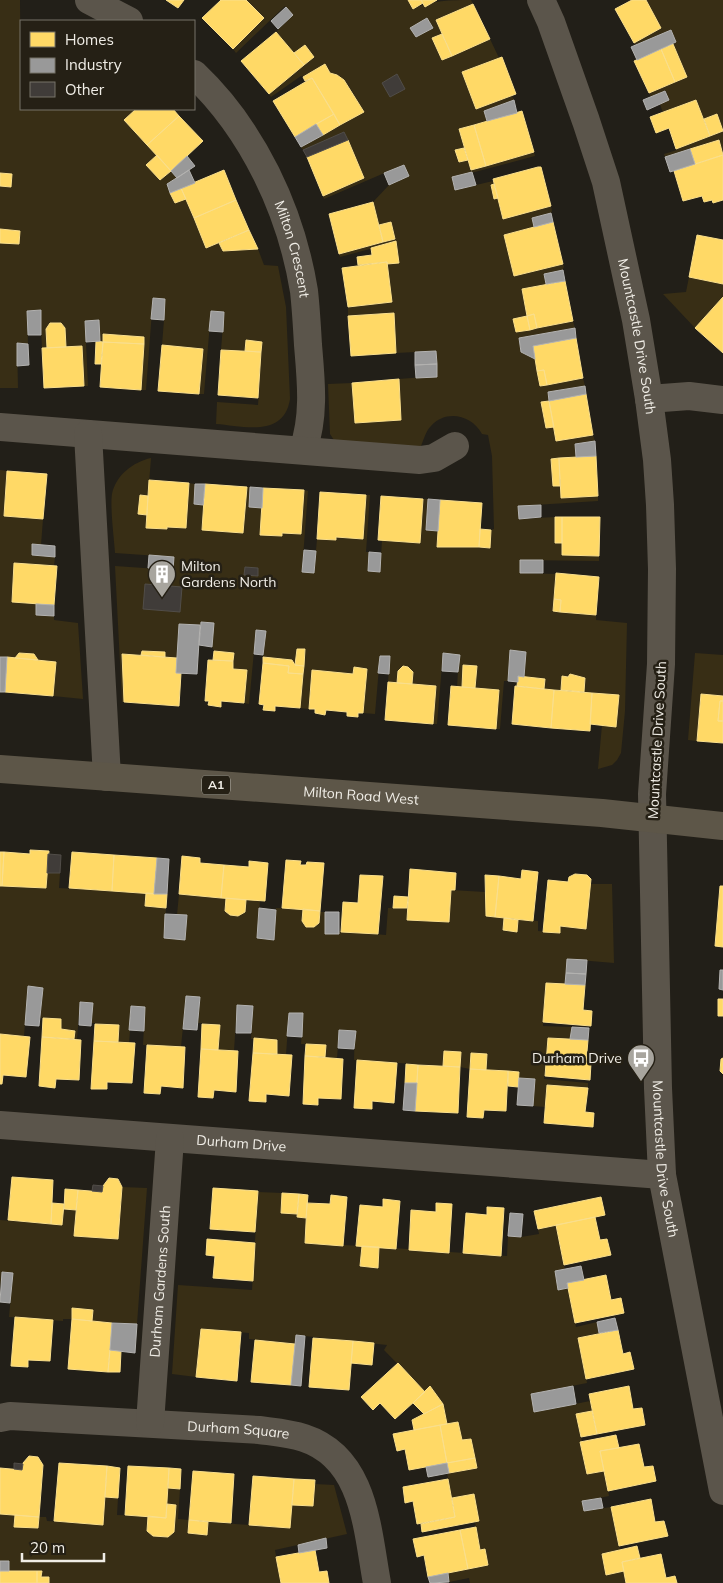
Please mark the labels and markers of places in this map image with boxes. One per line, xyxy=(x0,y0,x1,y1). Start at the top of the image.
place label: Milton Gardens North xyxy=(181,557,276,591)
building icon: Milton Gardens North xyxy=(147,559,177,598)
bus stop icon: Durham Drive xyxy=(626,1043,656,1082)
place label: Durham Drive xyxy=(532,1049,622,1067)

